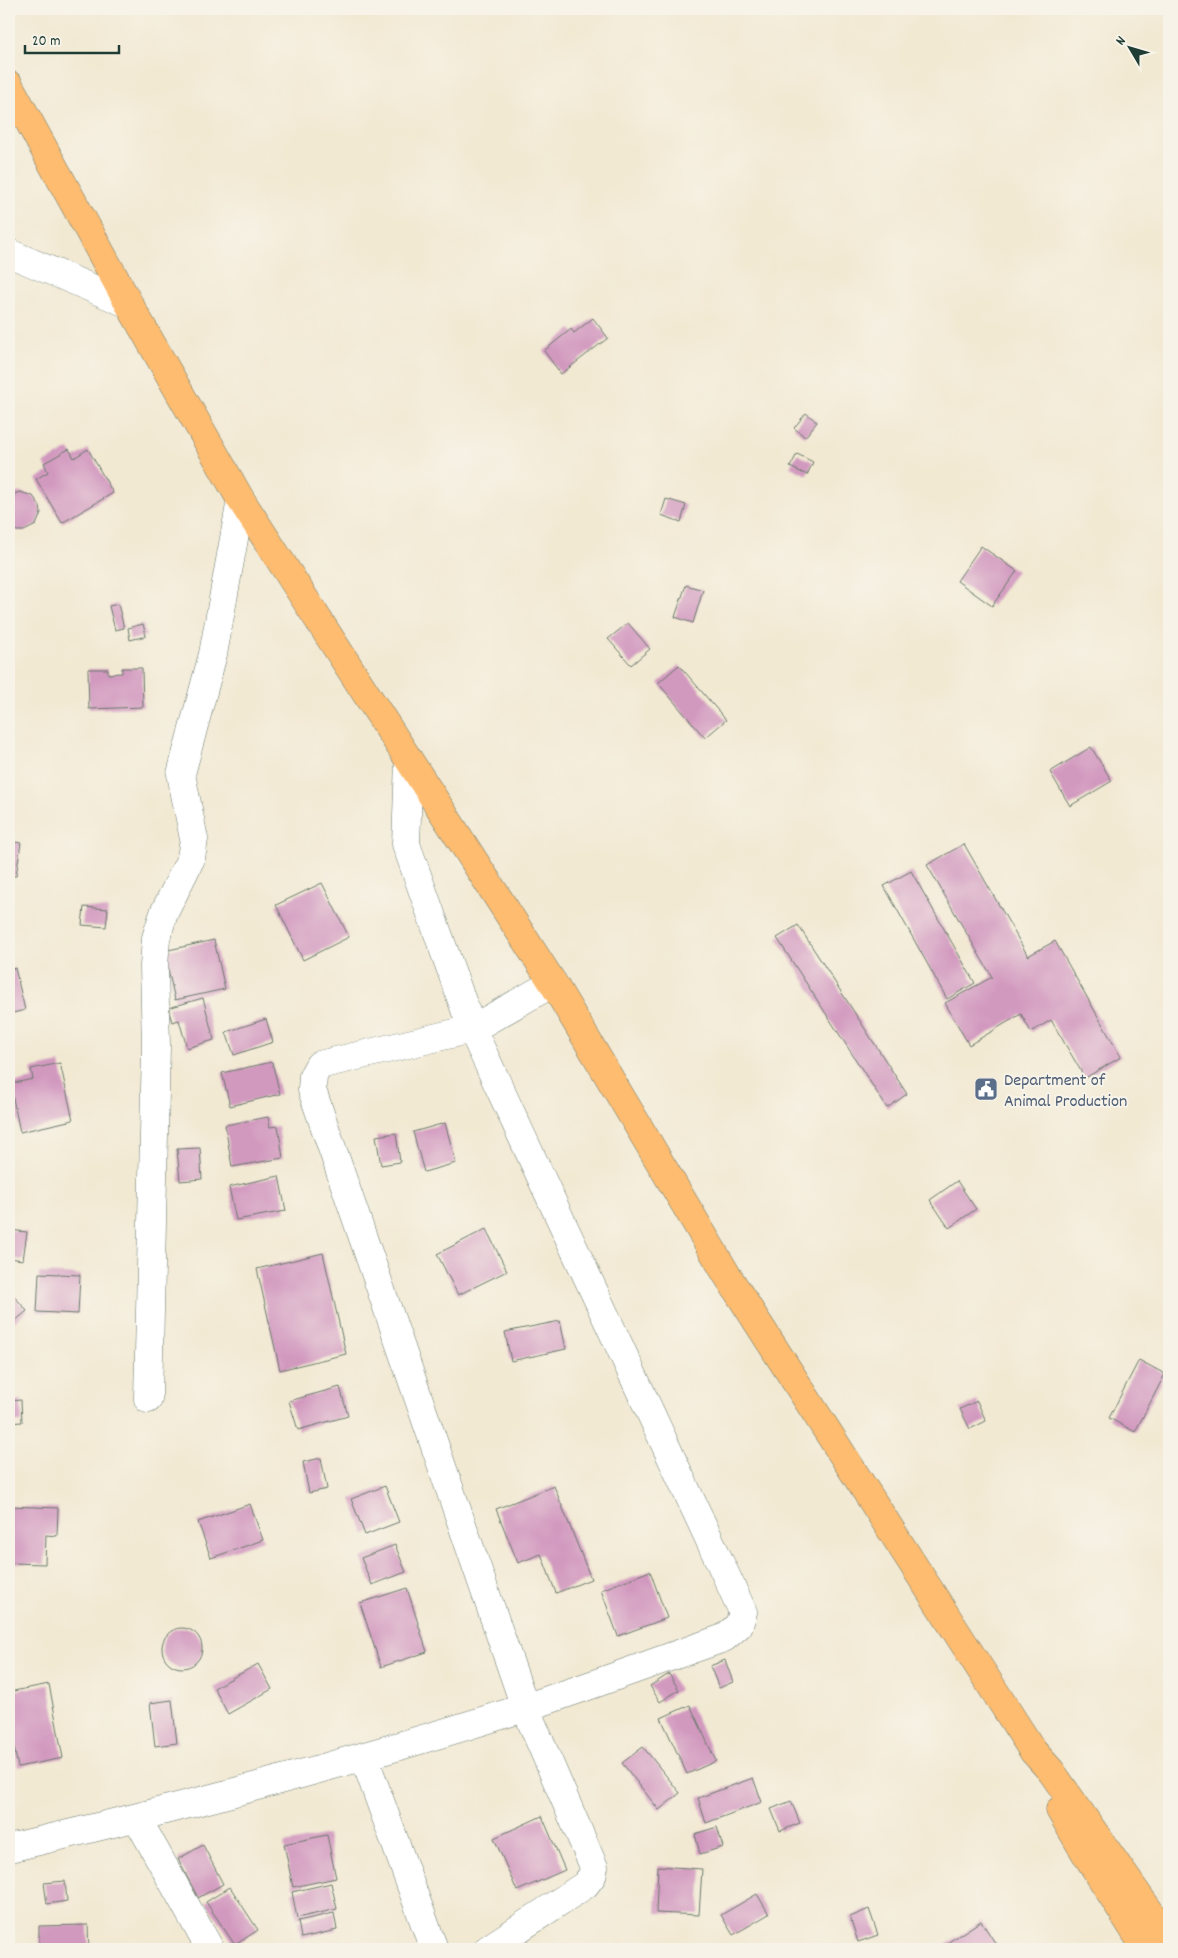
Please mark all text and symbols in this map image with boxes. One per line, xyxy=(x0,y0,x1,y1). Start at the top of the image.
scale bar xyxy=(25,22,119,54)
north arrow xyxy=(1106,22,1156,72)
text: 20 m xyxy=(32,31,60,53)
text: N xyxy=(1111,32,1131,50)
place label: Department of Animal Production xyxy=(1004,1069,1127,1115)
public building icon: Department of Animal Production xyxy=(973,1076,999,1102)

